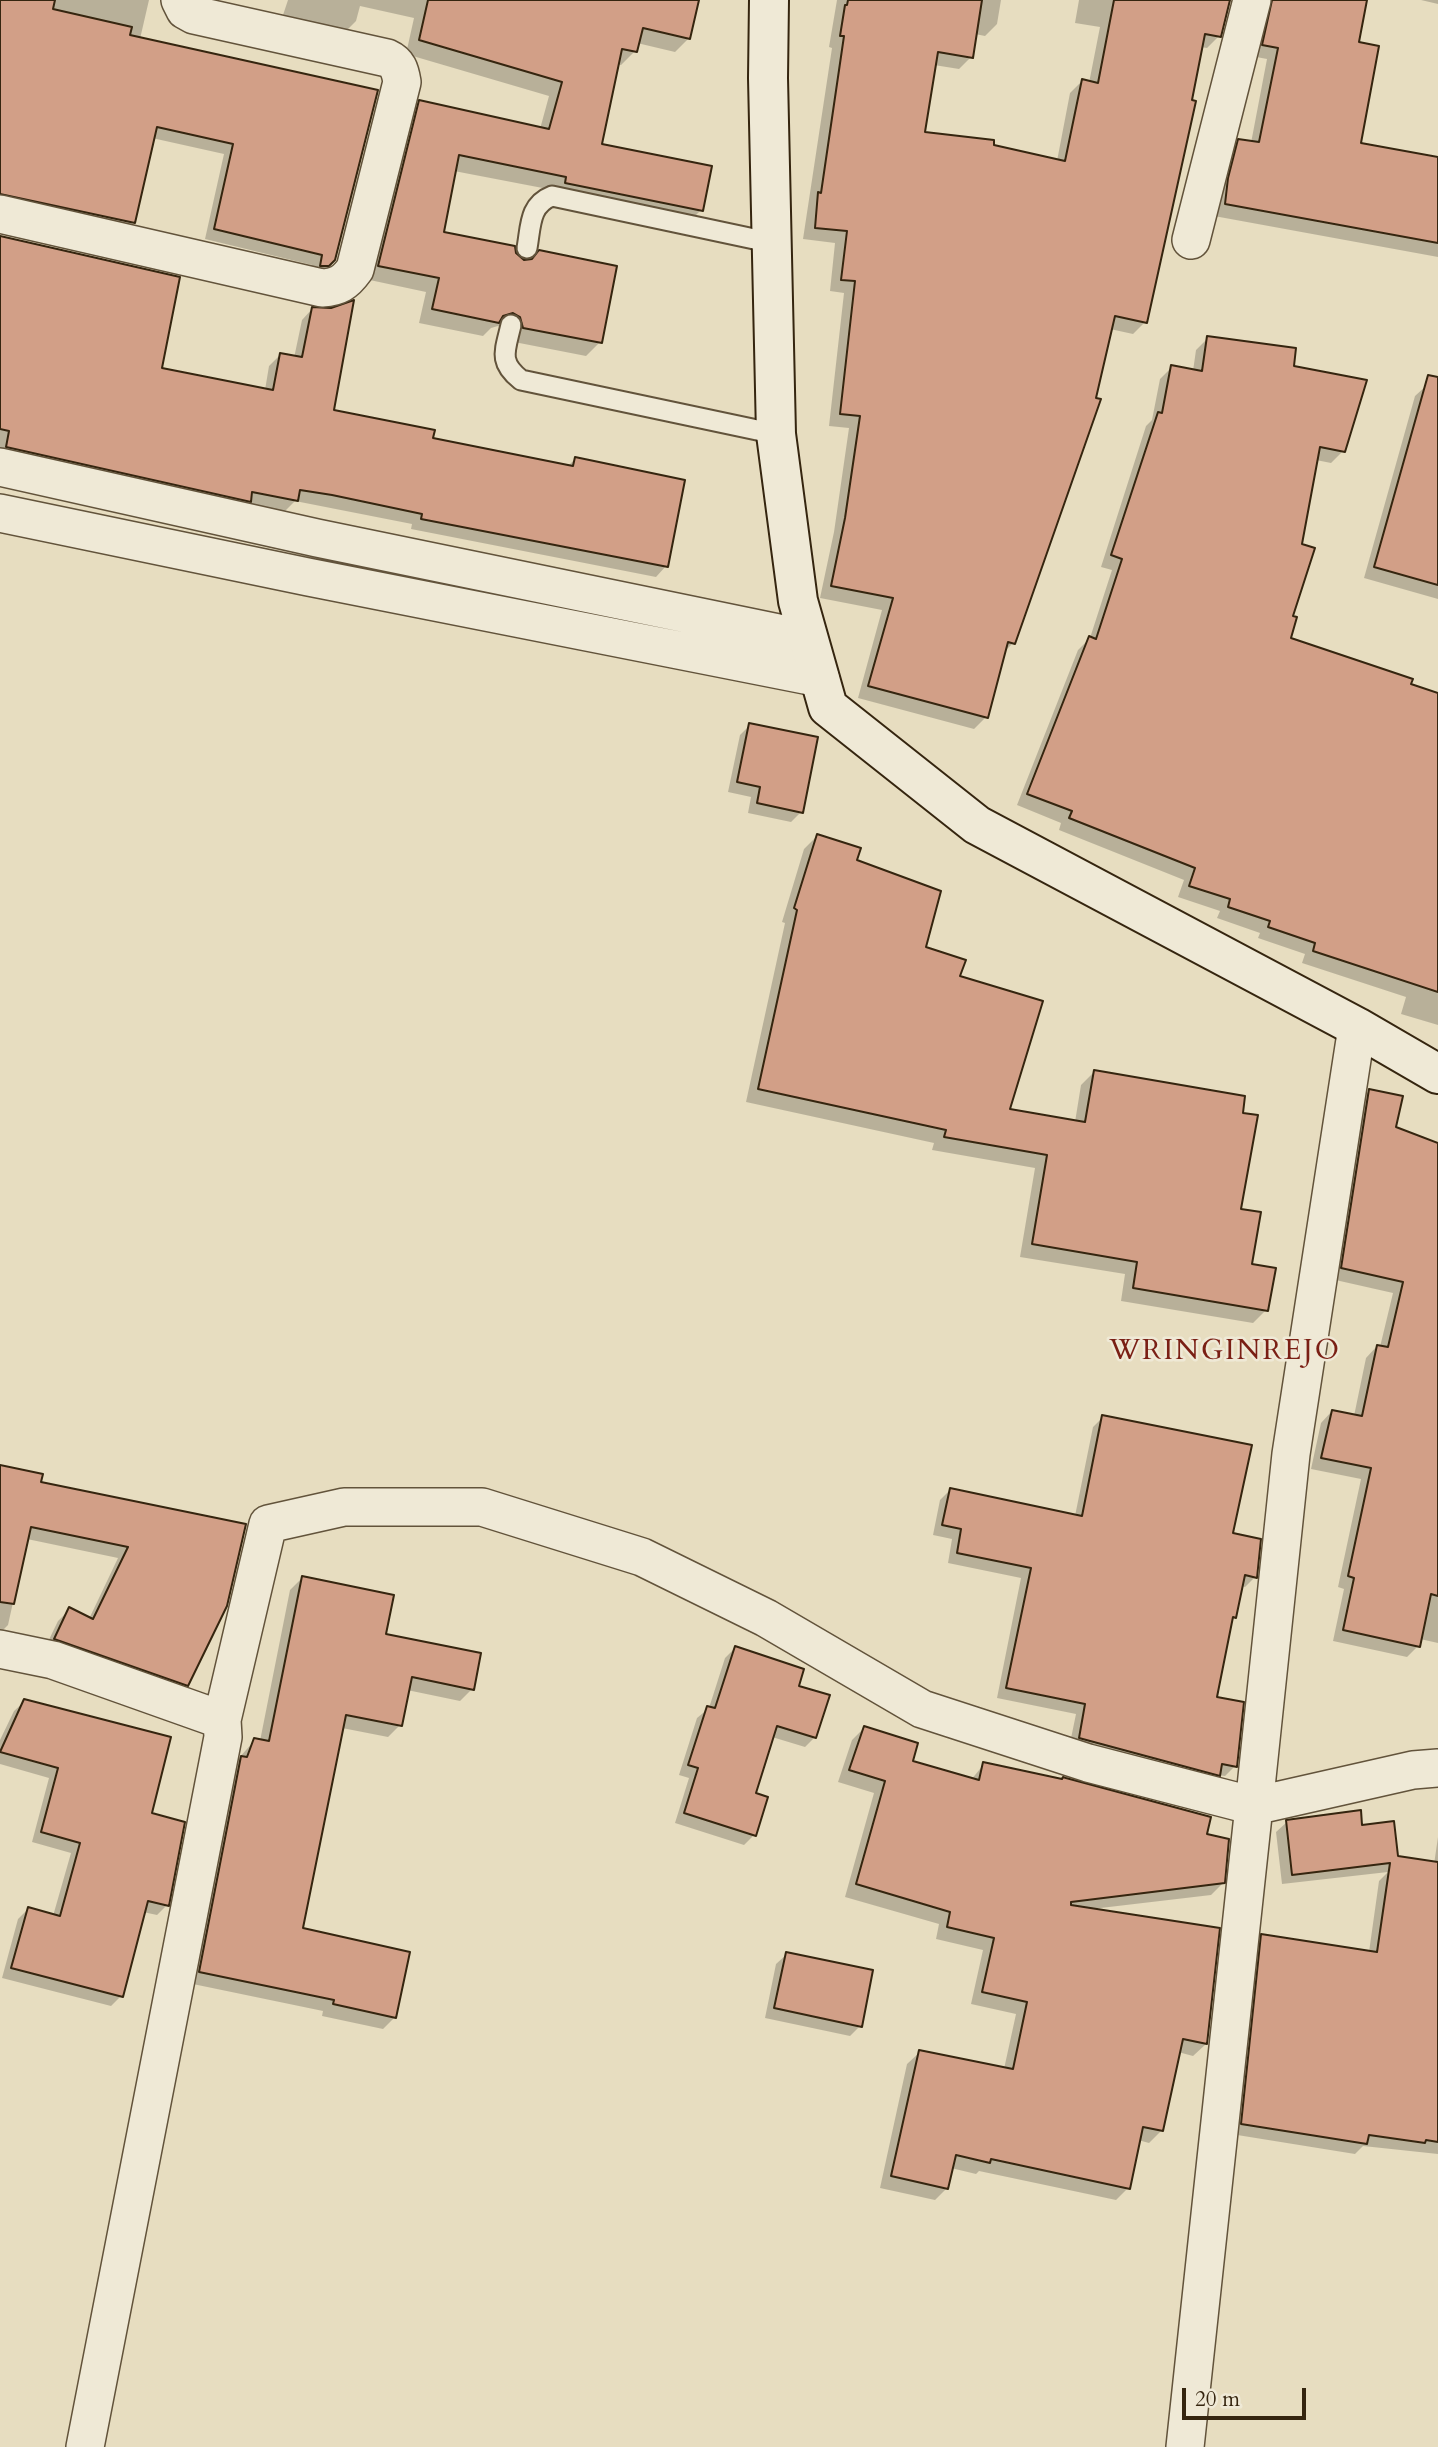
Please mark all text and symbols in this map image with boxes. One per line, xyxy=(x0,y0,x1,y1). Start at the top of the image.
district label: WRINGINREJO xyxy=(1111,1336,1339,1370)
scale bar xyxy=(1186,2374,1310,2418)
text: 20 m xyxy=(1195,2385,1240,2414)

